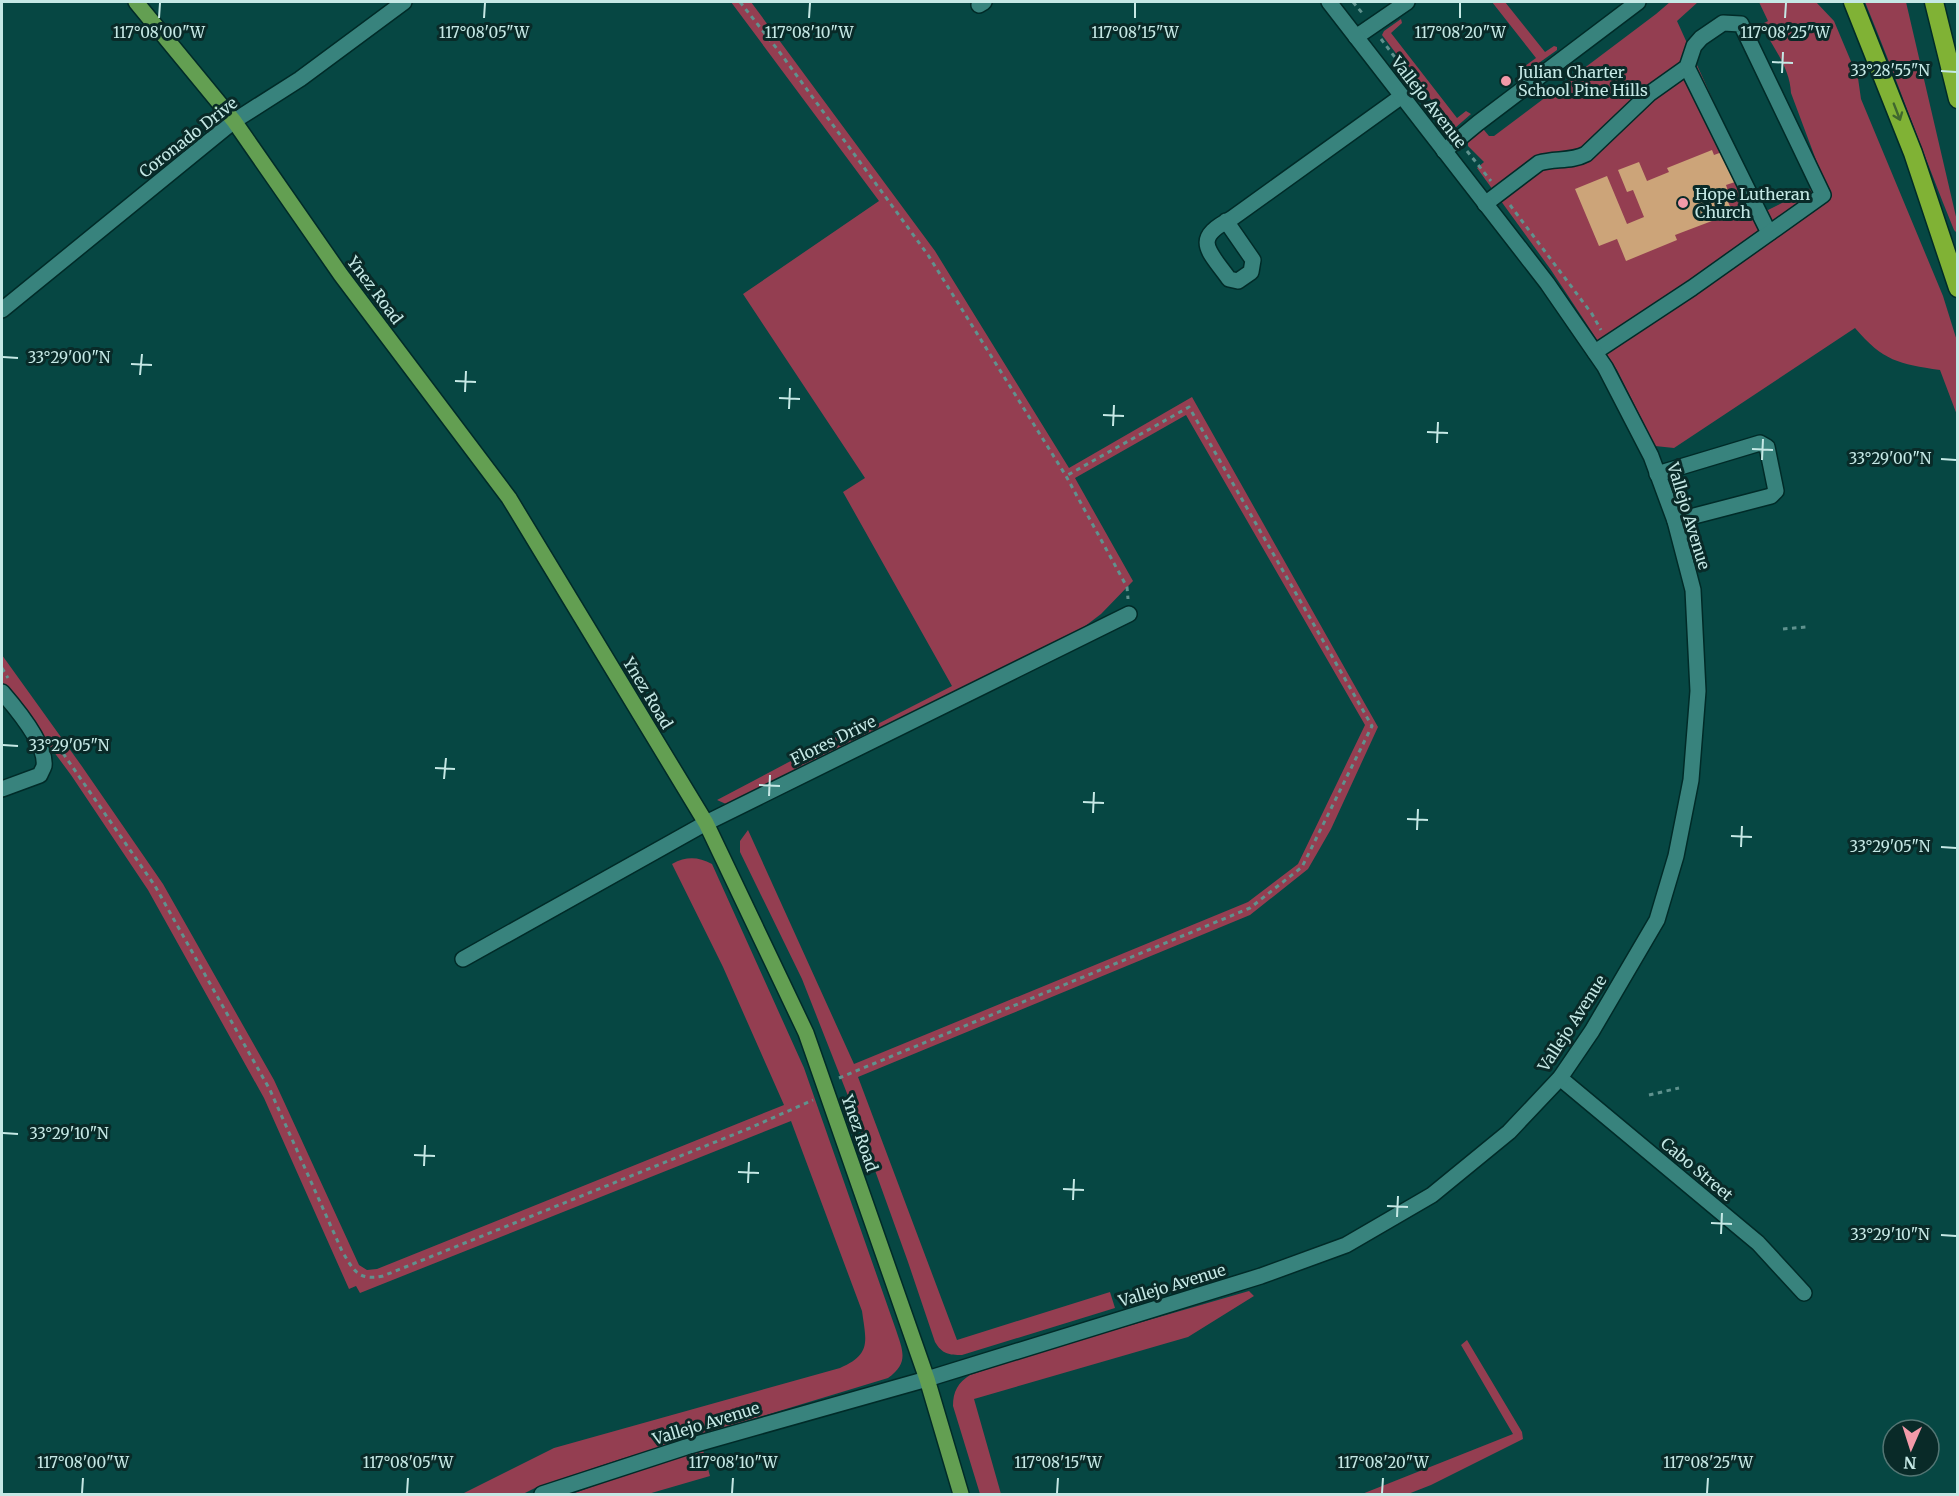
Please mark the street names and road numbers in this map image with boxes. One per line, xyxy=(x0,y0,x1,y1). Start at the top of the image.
street label: Vallejo Avenue xyxy=(1386,51,1471,152)
street label: Coronado Drive xyxy=(135,92,241,182)
street label: Ynez Road xyxy=(342,251,407,328)
street label: Vallejo Avenue xyxy=(1663,459,1715,572)
street label: Ynez Road xyxy=(618,653,677,733)
street label: Flores Drive xyxy=(787,711,879,769)
street label: Vallejo Avenue xyxy=(1533,971,1611,1076)
street label: Ynez Road xyxy=(837,1091,883,1174)
street label: Cabo Street xyxy=(1657,1133,1738,1205)
street label: Vallejo Avenue xyxy=(1115,1259,1228,1311)
street label: Vallejo Avenue xyxy=(649,1397,762,1449)

